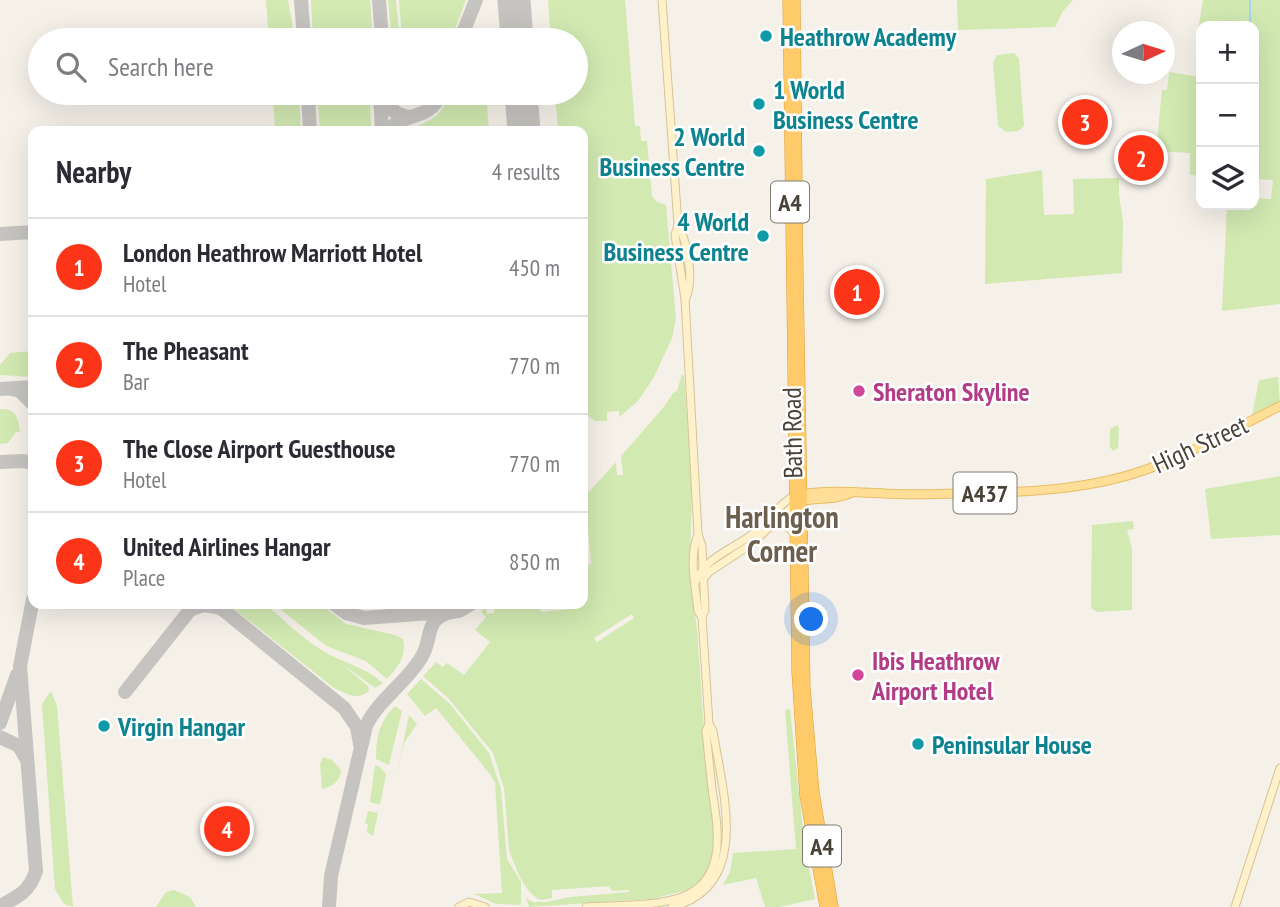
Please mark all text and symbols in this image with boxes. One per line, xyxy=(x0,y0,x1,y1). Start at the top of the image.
place label: Heathrow Academy xyxy=(780,20,957,53)
north arrow xyxy=(1112,21,1175,84)
map controls xyxy=(1196,21,1259,210)
button: + xyxy=(1196,21,1259,84)
search box xyxy=(28,28,588,105)
marker: Heathrow Academy xyxy=(758,28,774,44)
icon: search xyxy=(52,48,90,86)
text: Search here xyxy=(108,50,214,83)
place label: 1 World Business Centre xyxy=(773,73,919,136)
button: − xyxy=(1196,84,1259,147)
marker: 1 World Business Centre xyxy=(751,96,767,112)
pin: 3 xyxy=(1062,96,1108,148)
place label: 2 World Business Centre xyxy=(599,120,745,183)
pin: 2 xyxy=(1118,132,1164,184)
marker: 2 World Business Centre xyxy=(751,143,767,159)
button: layers xyxy=(1196,147,1259,210)
text: Nearby xyxy=(56,152,131,191)
text: 4 results xyxy=(492,157,560,186)
road number: A4 xyxy=(771,182,809,222)
place label: 4 World Business Centre xyxy=(603,205,749,268)
marker: 4 World Business Centre xyxy=(755,228,771,244)
text: London Heathrow Marriott Hotel xyxy=(123,236,422,269)
text: 1 xyxy=(74,253,85,282)
text: 450 m xyxy=(509,253,560,282)
pin: 1 xyxy=(834,266,880,318)
text: Hotel xyxy=(123,269,166,298)
text: The Pheasant xyxy=(123,334,248,367)
text: 2 xyxy=(74,351,85,380)
text: 770 m xyxy=(509,351,560,380)
text: Bar xyxy=(123,367,149,396)
place label: Sheraton Skyline xyxy=(873,375,1030,408)
marker: Sheraton Skyline xyxy=(851,383,867,399)
street label: Bath Road xyxy=(775,387,809,479)
street label: High Street xyxy=(1147,408,1253,480)
text: The Close Airport Guesthouse xyxy=(123,432,396,465)
text: 3 xyxy=(74,449,85,478)
text: 770 m xyxy=(509,449,560,478)
text: Hotel xyxy=(123,465,166,494)
road number: A437 xyxy=(954,472,1016,514)
district label: Harlington Corner xyxy=(725,497,839,570)
text: United Airlines Hangar xyxy=(123,530,331,563)
text: 4 xyxy=(74,547,85,576)
text: 850 m xyxy=(509,547,560,576)
text: Place xyxy=(123,563,165,592)
your location xyxy=(794,602,828,636)
place label: Ibis Heathrow Airport Hotel xyxy=(871,644,1000,707)
marker: Ibis Heathrow Airport Hotel xyxy=(850,667,866,683)
place label: Virgin Hangar xyxy=(117,710,245,743)
marker: Virgin Hangar xyxy=(96,718,112,734)
place label: Peninsular House xyxy=(932,728,1092,761)
marker: Peninsular House xyxy=(910,736,926,752)
pin: 4 xyxy=(204,803,250,855)
road number: A4 xyxy=(803,826,841,866)

